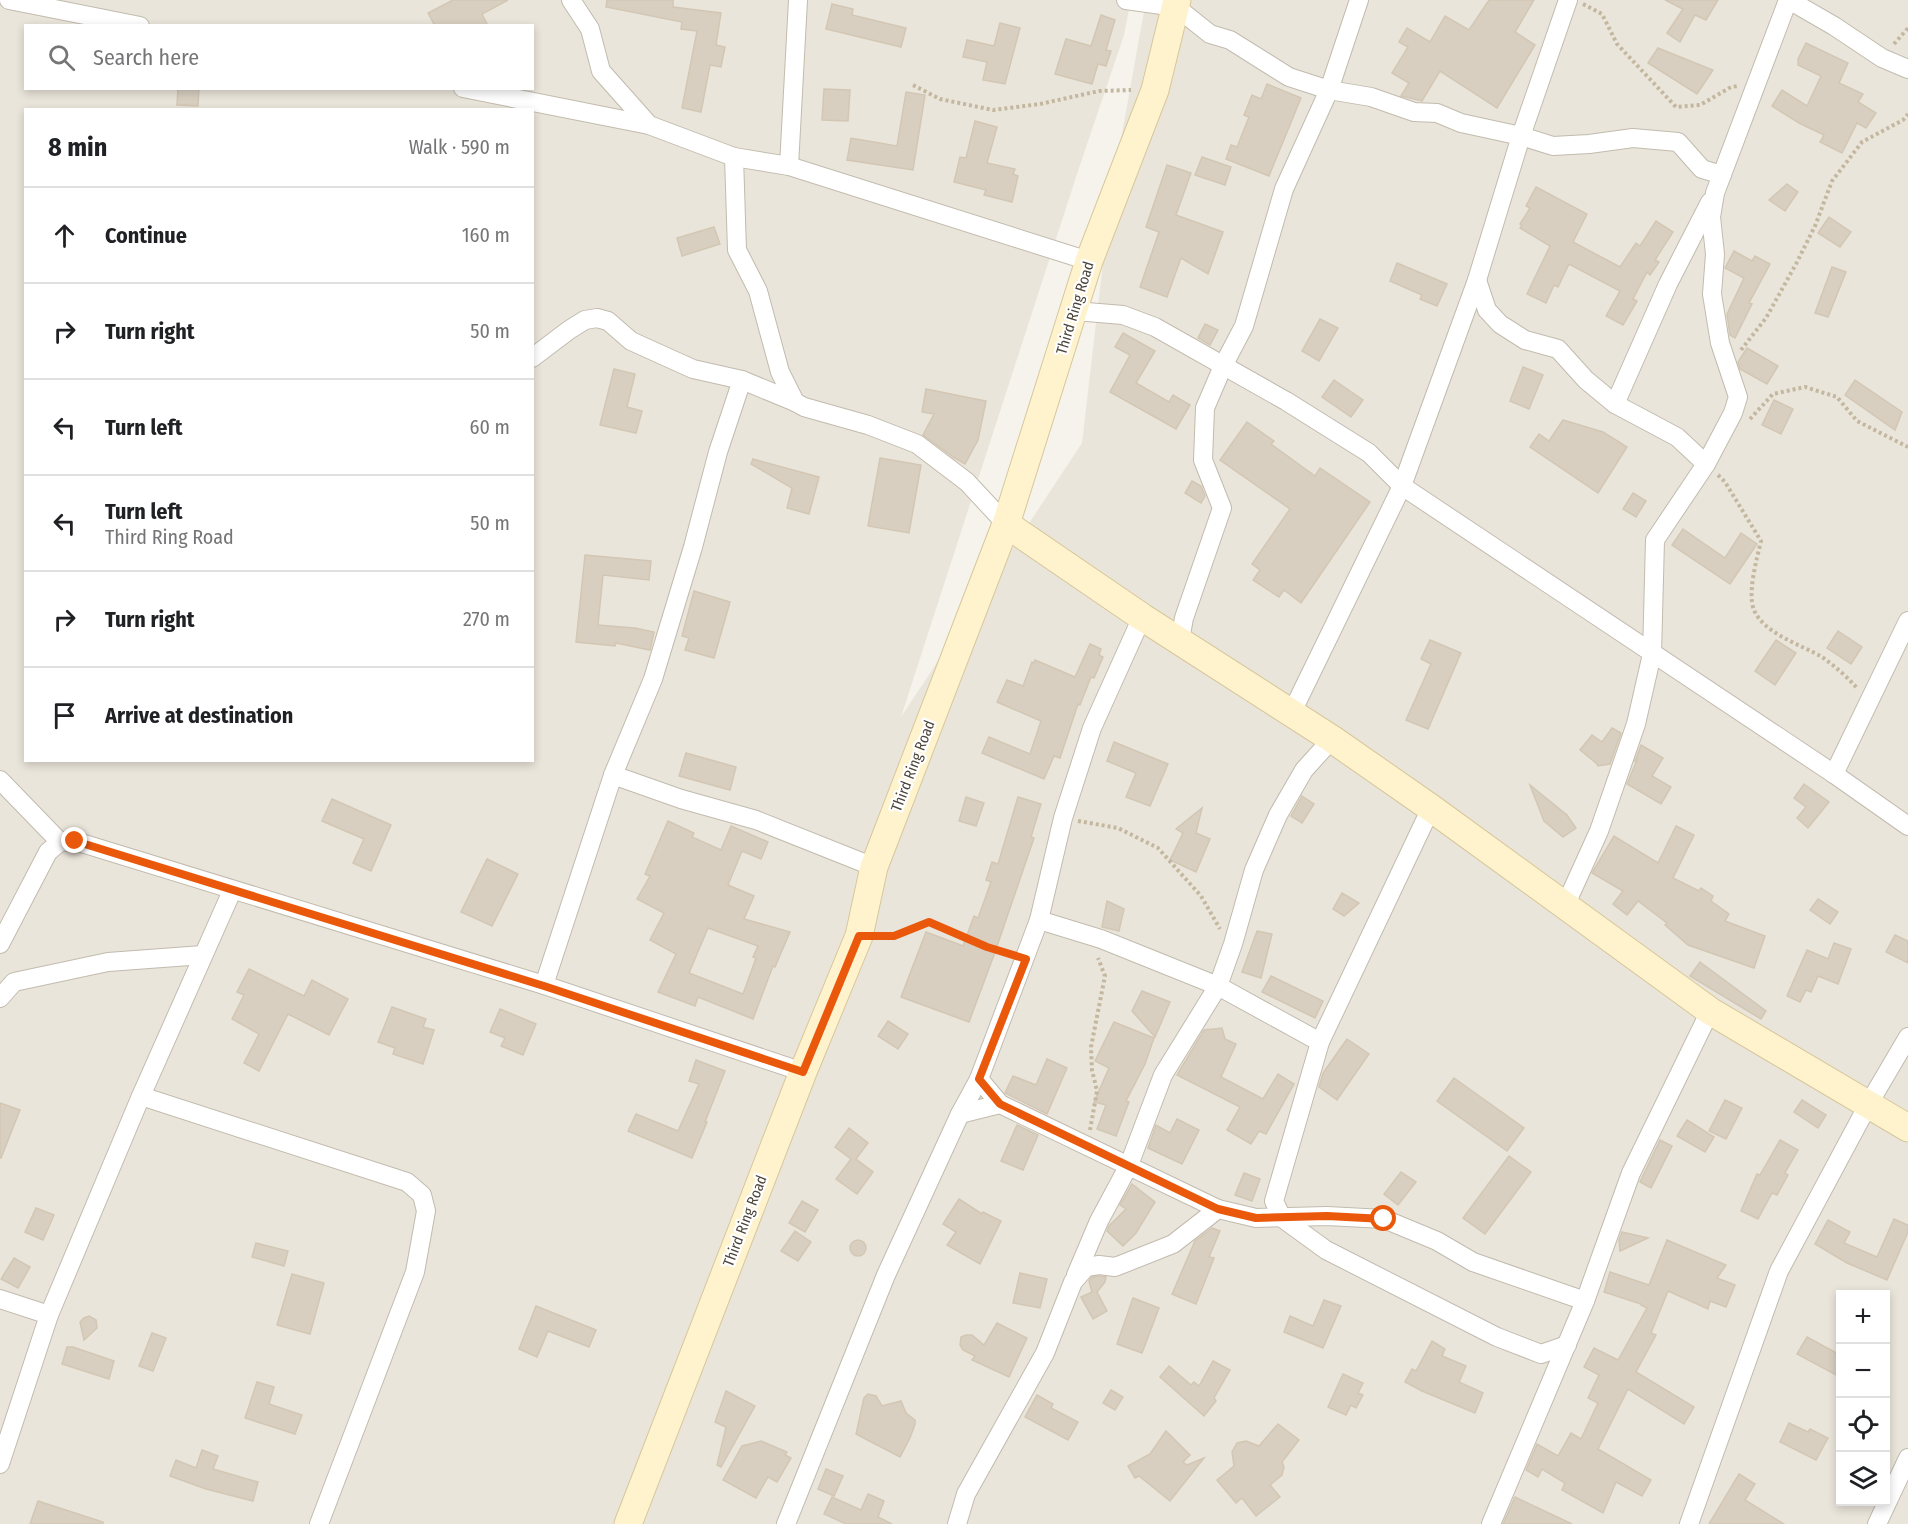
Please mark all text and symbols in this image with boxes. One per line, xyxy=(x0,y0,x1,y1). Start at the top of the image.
search box xyxy=(24,24,534,90)
icon: search xyxy=(45,41,78,74)
text: Search here xyxy=(93,44,199,71)
text: 8 min xyxy=(48,132,107,163)
text: Walk · 590 m xyxy=(409,135,510,159)
icon: ahead xyxy=(48,219,81,252)
text: Continue xyxy=(105,222,187,249)
text: 160 m xyxy=(462,223,510,247)
street label: Third Ring Road xyxy=(1052,259,1098,357)
icon: right xyxy=(48,315,81,348)
text: Turn right xyxy=(105,318,194,345)
text: 50 m xyxy=(470,319,510,343)
icon: left xyxy=(48,411,81,444)
text: Turn left xyxy=(105,414,183,441)
text: 60 m xyxy=(470,415,510,439)
text: Turn left xyxy=(105,498,183,525)
icon: left xyxy=(48,507,81,540)
text: 50 m xyxy=(470,511,510,535)
text: Third Ring Road xyxy=(105,525,234,549)
icon: right xyxy=(48,603,81,636)
text: Turn right xyxy=(105,606,194,633)
text: 270 m xyxy=(463,607,510,631)
icon: arrive xyxy=(48,699,81,732)
text: Arrive at destination xyxy=(105,702,293,729)
street label: Third Ring Road xyxy=(887,718,939,814)
route end xyxy=(61,827,87,853)
street label: Third Ring Road xyxy=(719,1173,771,1269)
route start xyxy=(1370,1205,1396,1231)
map controls xyxy=(1836,1290,1890,1506)
button: + xyxy=(1836,1290,1890,1344)
button: − xyxy=(1836,1344,1890,1398)
button: locate xyxy=(1836,1398,1890,1452)
button: layers xyxy=(1836,1452,1890,1506)

